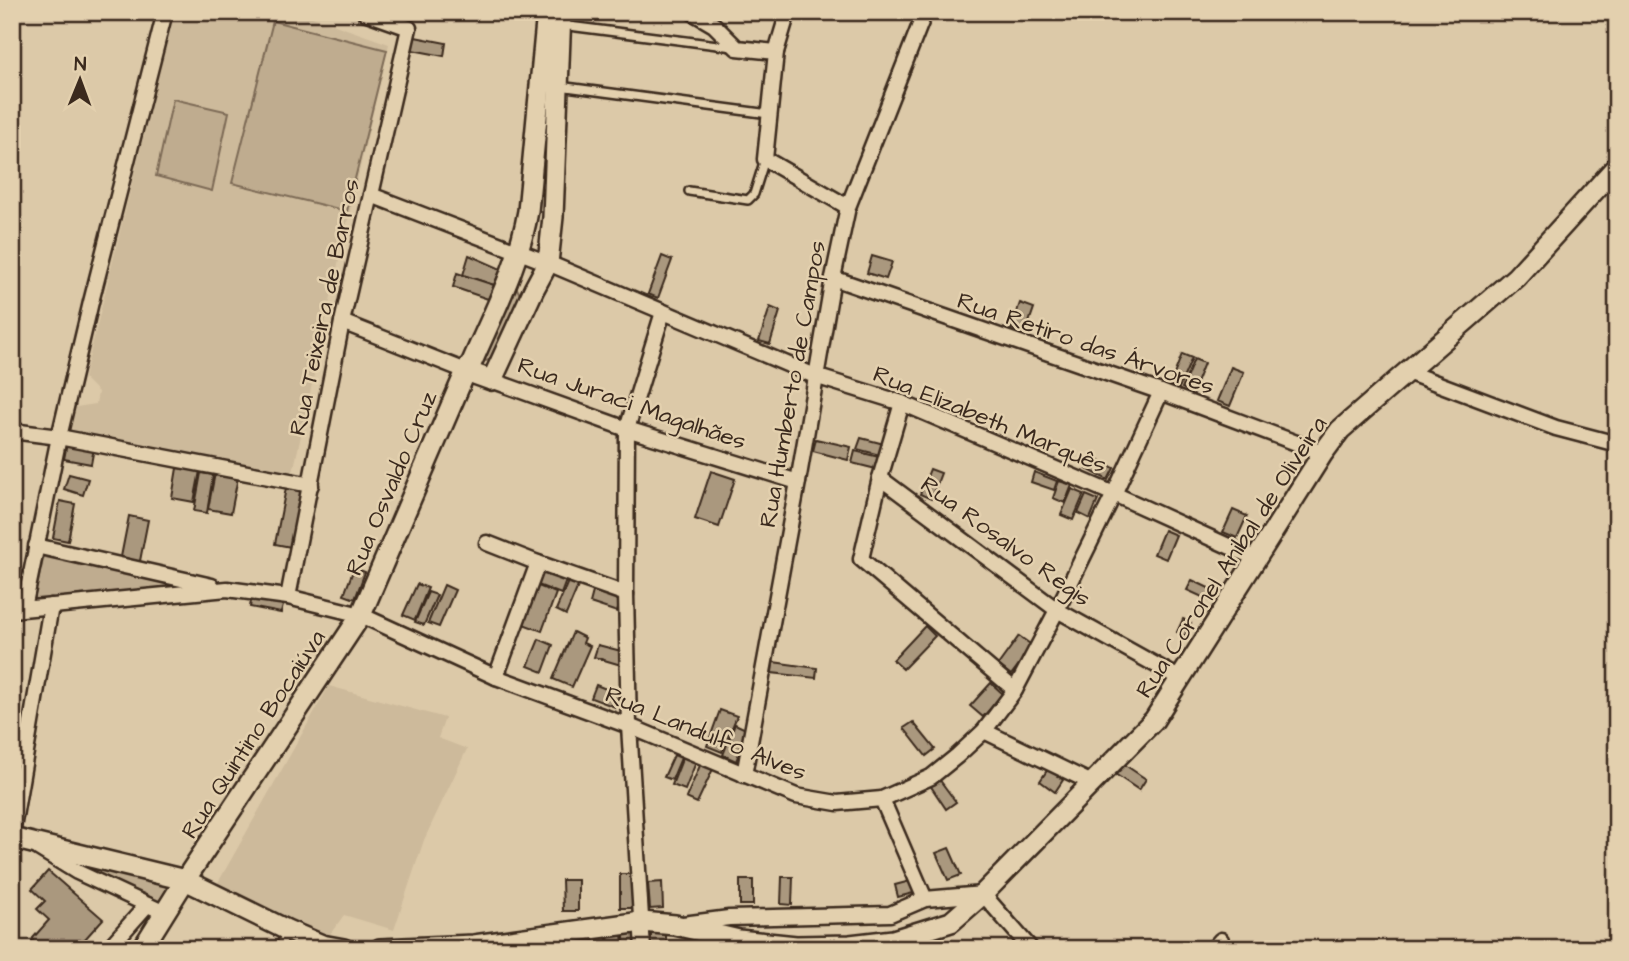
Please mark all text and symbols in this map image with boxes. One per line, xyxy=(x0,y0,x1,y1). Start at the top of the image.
north arrow xyxy=(46,46,116,116)
text: N xyxy=(74,51,87,78)
street label: Rua Teixeira de Barros xyxy=(281,176,369,439)
street label: Rua Humberto de Campos xyxy=(751,238,835,530)
street label: Rua Retiro das Árvores xyxy=(953,284,1219,404)
street label: Rua Juraci Magalhães xyxy=(513,349,750,460)
street label: Rua Elizabeth Marquês xyxy=(868,357,1112,482)
street label: Rua Osvaldo Cruz xyxy=(338,386,446,581)
street label: Rua Coronel Anibal de Oliveira xyxy=(1128,410,1336,705)
street label: Rua Rosalvo Regis xyxy=(913,468,1098,616)
street label: Rua Quintino Bocaiúva xyxy=(173,623,334,846)
street label: Rua Landulfo Alves xyxy=(600,678,811,790)

